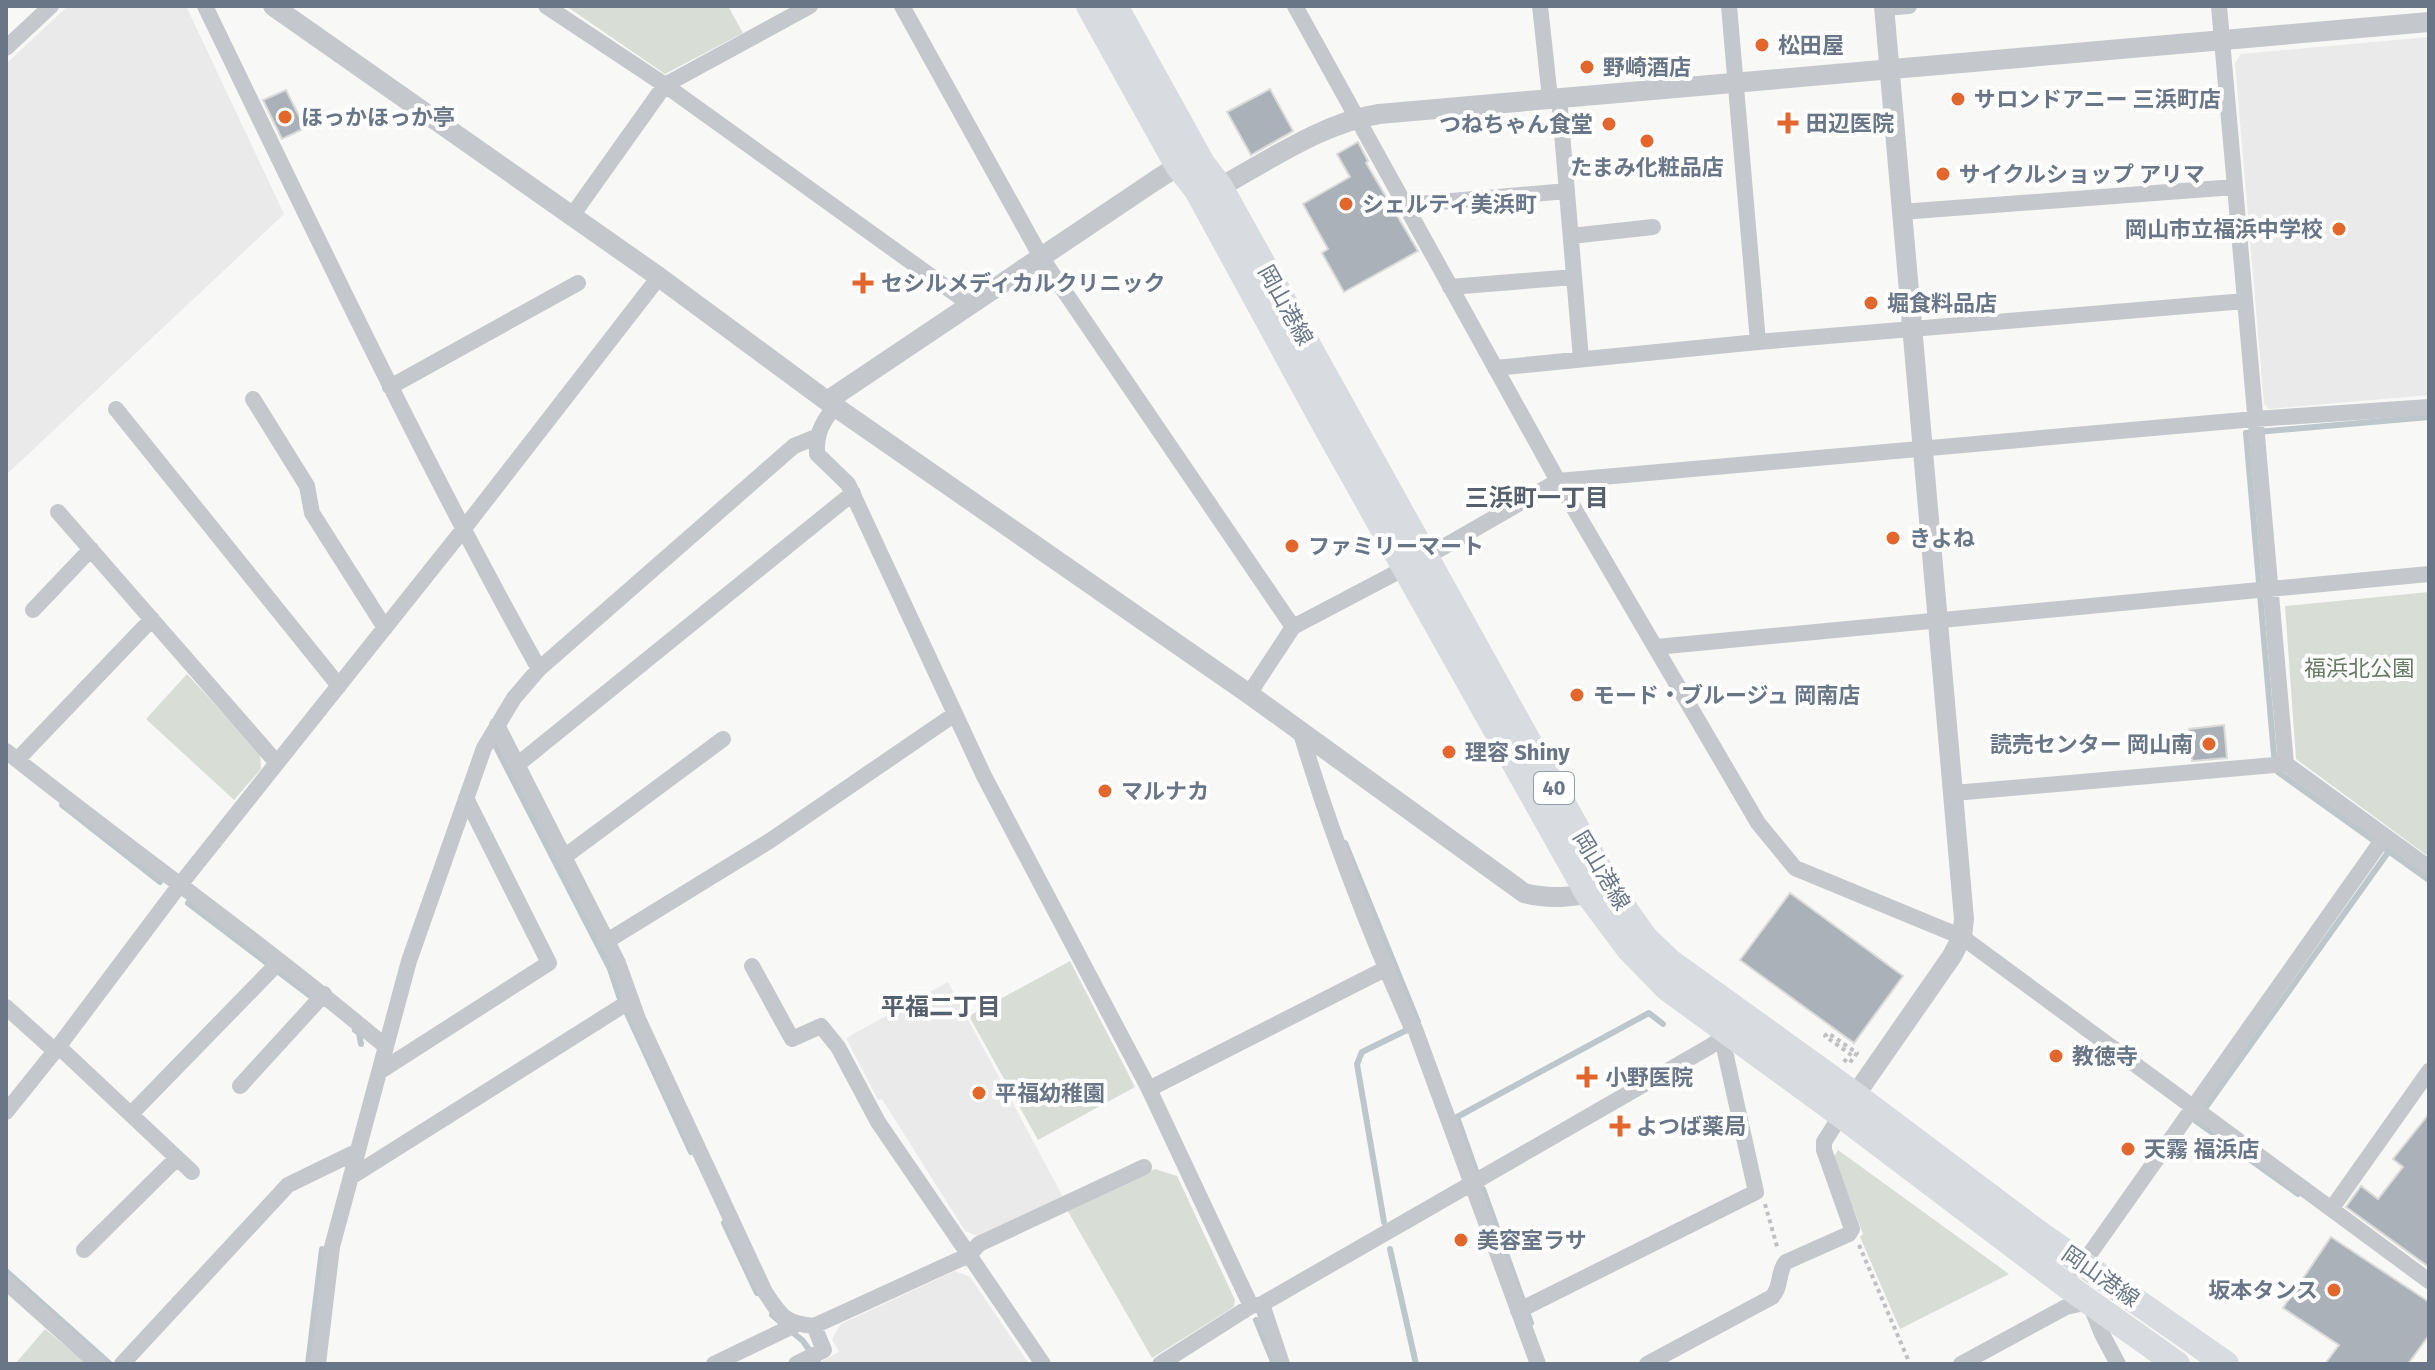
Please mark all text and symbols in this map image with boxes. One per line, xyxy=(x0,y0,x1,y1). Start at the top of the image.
place label: 松田屋 xyxy=(1778,32,1844,59)
marker: 松田屋 xyxy=(1753,36,1771,54)
place label: 野崎酒店 xyxy=(1603,54,1691,81)
marker: 野崎酒店 xyxy=(1578,58,1596,76)
place label: サロンドアニー 三浜町店 xyxy=(1974,86,2221,113)
marker: サロンドアニー 三浜町店 xyxy=(1949,90,1967,108)
place label: ほっかほっか亭 xyxy=(301,104,455,131)
marker: ほっかほっか亭 xyxy=(276,108,294,126)
place label: 田辺医院 xyxy=(1806,110,1894,137)
place label: つねちゃん食堂 xyxy=(1439,111,1593,138)
marker: 田辺医院 xyxy=(1777,112,1799,134)
marker: つねちゃん食堂 xyxy=(1600,115,1618,133)
marker: たまみ化粧品店 xyxy=(1638,132,1656,150)
place label: たまみ化粧品店 xyxy=(1570,154,1724,181)
place label: サイクルショップ アリマ xyxy=(1959,161,2205,188)
marker: サイクルショップ アリマ xyxy=(1934,165,1952,183)
place label: シェルティ美浜町 xyxy=(1362,191,1537,218)
marker: シェルティ美浜町 xyxy=(1337,195,1355,213)
place label: 岡山市立福浜中学校 xyxy=(2125,216,2323,243)
marker: 岡山市立福浜中学校 xyxy=(2330,220,2348,238)
street label: 岡山港線 xyxy=(1252,260,1319,350)
place label: セシルメディカルクリニック xyxy=(881,270,1165,297)
marker: セシルメディカルクリニック xyxy=(852,272,874,294)
place label: 堀食料品店 xyxy=(1887,290,1997,317)
marker: 堀食料品店 xyxy=(1862,294,1880,312)
district label: 三浜町一丁目 xyxy=(1465,484,1609,512)
place label: きよね xyxy=(1909,525,1975,552)
marker: きよね xyxy=(1884,529,1902,547)
place label: ファミリーマート xyxy=(1308,533,1484,560)
marker: ファミリーマート xyxy=(1283,537,1301,555)
park label: 福浜北公園 xyxy=(2304,655,2414,682)
place label: モード・ブルージュ 岡南店 xyxy=(1593,682,1860,709)
marker: モード・ブルージュ 岡南店 xyxy=(1568,686,1586,704)
place label: 読売センター 岡山南 xyxy=(1990,731,2193,758)
marker: 読売センター 岡山南 xyxy=(2200,735,2218,753)
place label: 理容 Shiny xyxy=(1465,739,1570,766)
marker: 理容 Shiny xyxy=(1440,743,1458,761)
road number: 40 xyxy=(1534,772,1574,804)
place label: マルナカ xyxy=(1121,778,1209,805)
marker: マルナカ xyxy=(1096,782,1114,800)
street label: 岡山港線 xyxy=(1567,826,1636,915)
district label: 平福二丁目 xyxy=(881,993,1001,1021)
place label: 教徳寺 xyxy=(2072,1043,2138,1070)
marker: 教徳寺 xyxy=(2047,1047,2065,1065)
place label: 小野医院 xyxy=(1605,1064,1693,1091)
marker: 小野医院 xyxy=(1576,1066,1598,1088)
place label: 平福幼稚園 xyxy=(995,1080,1105,1107)
marker: 平福幼稚園 xyxy=(970,1084,988,1102)
place label: よつば薬局 xyxy=(1636,1113,1746,1140)
marker: よつば薬局 xyxy=(1611,1117,1629,1135)
place label: 天霧 福浜店 xyxy=(2144,1136,2259,1163)
marker: 天霧 福浜店 xyxy=(2119,1140,2137,1158)
place label: 美容室ラサ xyxy=(1477,1227,1587,1254)
marker: 美容室ラサ xyxy=(1452,1231,1470,1249)
street label: 岡山港線 xyxy=(2057,1240,2145,1313)
place label: 坂本タンス xyxy=(2208,1277,2318,1304)
marker: 坂本タンス xyxy=(2325,1281,2343,1299)

